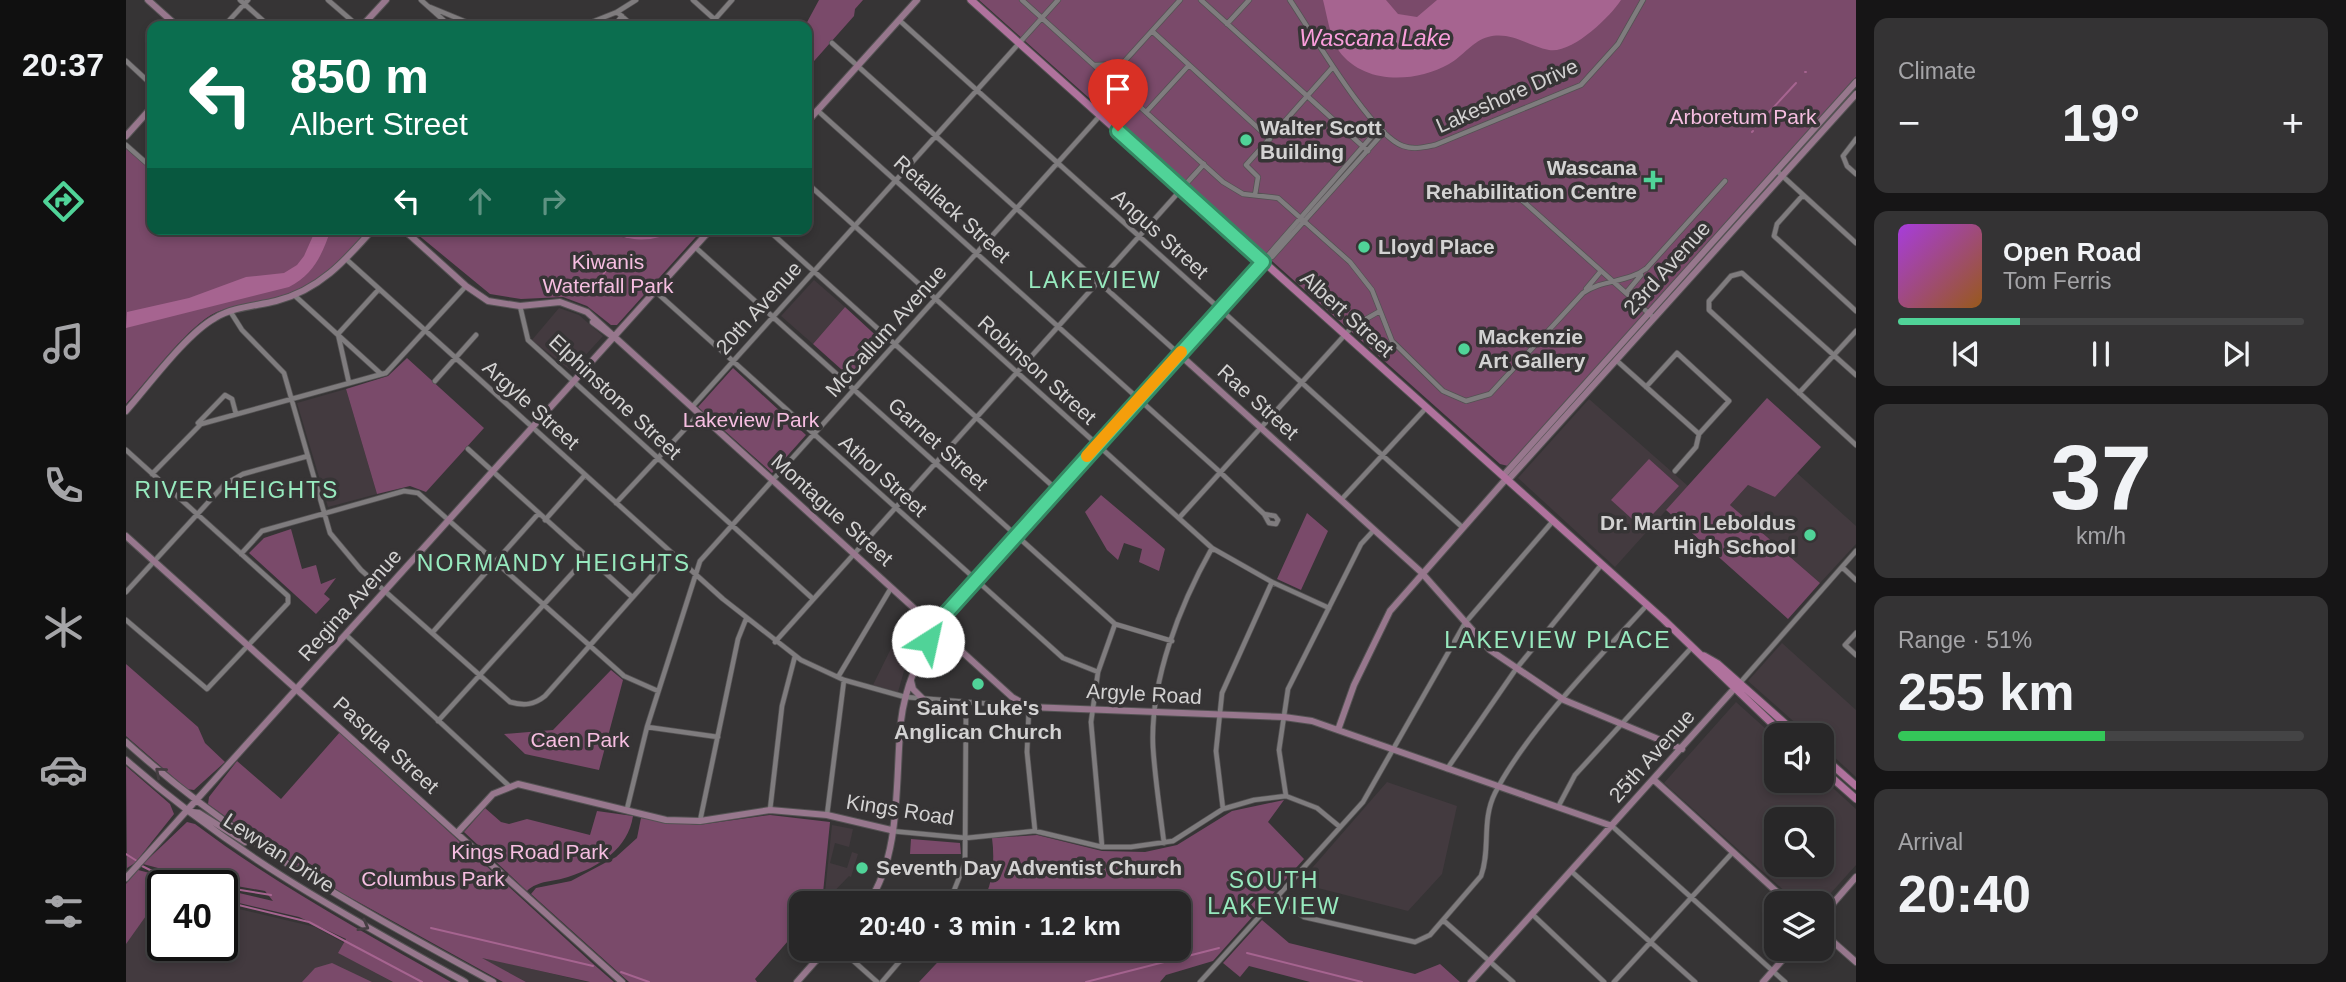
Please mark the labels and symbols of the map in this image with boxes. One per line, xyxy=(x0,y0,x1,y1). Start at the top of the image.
water label: Wascana Lake xyxy=(1299,25,1451,51)
street label: Lakeshore Drive xyxy=(1432,54,1581,137)
pin xyxy=(1088,59,1148,131)
park label: Arboretum Park xyxy=(1669,105,1817,128)
place label: Walter Scott Building xyxy=(1260,116,1382,163)
marker: Walter Scott Building xyxy=(1238,132,1254,148)
street label: Retallack Street xyxy=(890,150,1015,267)
place label: Wascana Rehabilitation Centre xyxy=(1426,156,1637,203)
marker: Wascana Rehabilitation Centre xyxy=(1643,170,1663,190)
street label: Angus Street xyxy=(1108,184,1213,283)
street label: 23rd Avenue xyxy=(1619,216,1715,319)
place label: Lloyd Place xyxy=(1378,235,1495,258)
marker: Lloyd Place xyxy=(1356,239,1372,255)
park label: Kiwanis Waterfall Park xyxy=(542,250,674,297)
street label: 20th Avenue xyxy=(711,257,806,359)
street label: McCallum Avenue xyxy=(821,260,951,401)
street label: Albert Street xyxy=(1296,266,1399,361)
district label: LAKEVIEW xyxy=(1028,267,1162,293)
street label: Robinson Street xyxy=(974,311,1101,429)
place label: Mackenzie Art Gallery xyxy=(1478,325,1586,372)
street label: Elphinstone Street xyxy=(545,330,686,464)
marker: Mackenzie Art Gallery xyxy=(1456,341,1472,357)
street label: Argyle Street xyxy=(479,355,584,454)
street label: Rae Street xyxy=(1213,359,1303,444)
street label: Garnet Street xyxy=(884,393,993,494)
park label: Lakeview Park xyxy=(683,408,820,431)
street label: Athol Street xyxy=(835,430,932,521)
street label: Montague Street xyxy=(767,449,898,570)
district label: RIVER HEIGHTS xyxy=(135,477,339,503)
place label: Dr. Martin Leboldus High School xyxy=(1600,511,1796,558)
marker: Dr. Martin Leboldus High School xyxy=(1802,527,1818,543)
street label: Regina Avenue xyxy=(294,544,406,665)
district label: NORMANDY HEIGHTS xyxy=(417,550,691,576)
position arrow xyxy=(891,604,965,678)
district label: LAKEVIEW PLACE xyxy=(1444,627,1672,653)
marker: Saint Luke's Anglican Church xyxy=(970,676,986,692)
street label: Argyle Road xyxy=(1086,679,1202,708)
street label: Pasqua Street xyxy=(329,692,444,798)
place label: Saint Luke's Anglican Church xyxy=(894,696,1062,743)
street label: 25th Avenue xyxy=(1604,705,1699,807)
park label: Caen Park xyxy=(530,728,630,751)
one-way arrow xyxy=(155,768,168,780)
street label: Kings Road xyxy=(845,790,955,829)
street label: Lewvan Drive xyxy=(220,808,339,897)
park label: Kings Road Park xyxy=(451,840,609,863)
place label: Seventh Day Adventist Church xyxy=(876,856,1182,879)
marker: Seventh Day Adventist Church xyxy=(854,860,870,876)
park label: Columbus Park xyxy=(361,867,505,890)
district label: SOUTH LAKEVIEW xyxy=(1207,867,1341,919)
speed limit sign: 40 xyxy=(147,870,238,961)
one-way arrow xyxy=(356,918,369,932)

